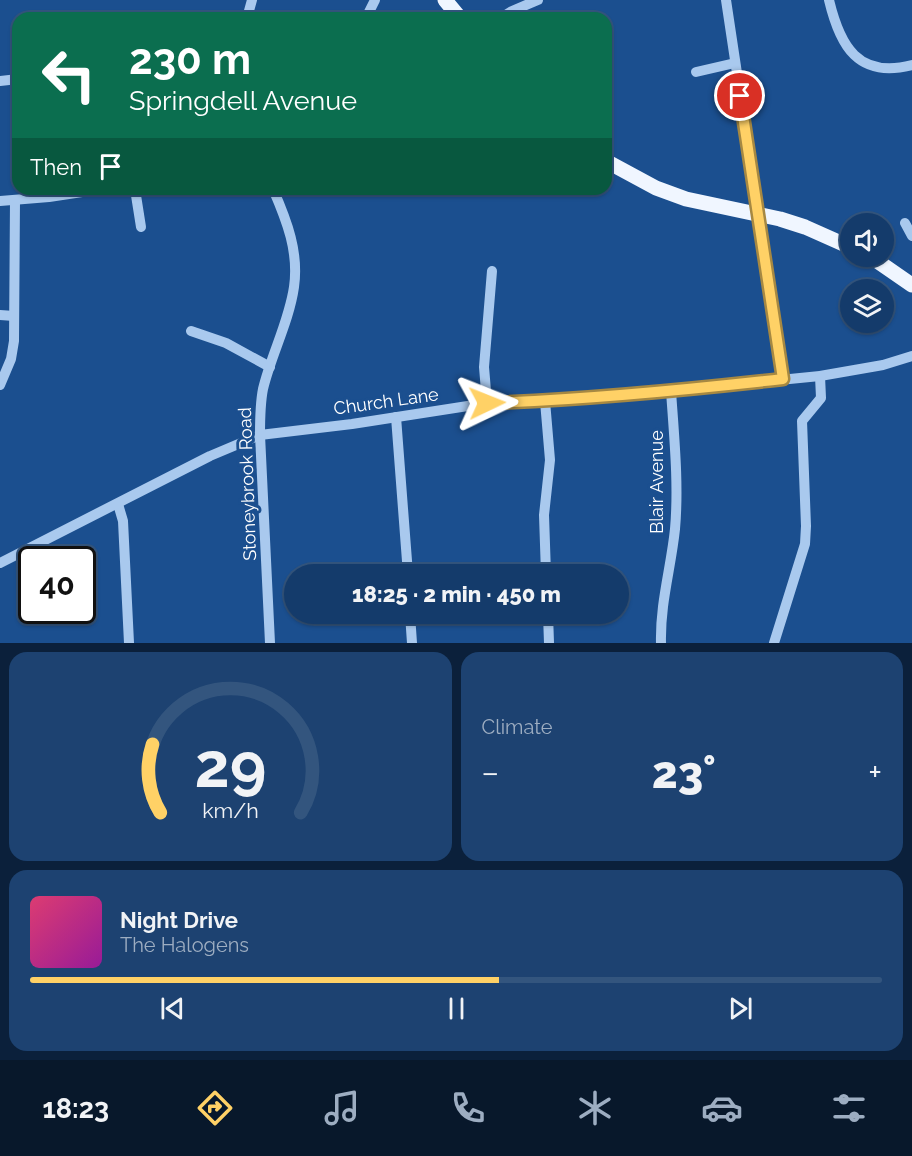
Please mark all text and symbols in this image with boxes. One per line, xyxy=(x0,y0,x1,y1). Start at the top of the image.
text: 230 m xyxy=(129,35,251,84)
icon: left xyxy=(30,36,108,114)
pin xyxy=(714,70,765,121)
icon: arrive xyxy=(723,79,756,112)
text: Springdell Avenue xyxy=(129,85,357,116)
icon: arrive xyxy=(94,150,127,183)
text: Then xyxy=(30,154,82,180)
map controls xyxy=(840,213,894,333)
button: sound xyxy=(840,213,894,267)
button: layers xyxy=(840,279,894,333)
position arrow xyxy=(455,371,519,435)
street label: Church Lane xyxy=(332,383,440,419)
street label: Stoneybrook Road xyxy=(234,407,260,561)
street label: Blair Avenue xyxy=(646,430,667,534)
speed limit sign: 40 xyxy=(18,546,96,624)
text: 18:25 · 2 min · 450 m xyxy=(352,581,561,607)
text: Climate xyxy=(482,715,553,739)
text: 29 xyxy=(194,728,266,802)
text: 23° xyxy=(652,746,716,799)
text: − xyxy=(482,753,499,792)
text: + xyxy=(868,753,882,792)
text: km/h xyxy=(202,799,259,824)
text: Night Drive xyxy=(120,907,238,933)
text: The Halogens xyxy=(120,933,249,957)
icon: previous xyxy=(156,992,189,1025)
icon: pause xyxy=(440,992,473,1025)
icon: next xyxy=(724,992,757,1025)
icon: directions xyxy=(194,1087,236,1129)
icon: music xyxy=(321,1087,363,1129)
icon: phone xyxy=(447,1087,489,1129)
icon: climate xyxy=(574,1087,616,1129)
icon: car xyxy=(701,1087,743,1129)
icon: filters xyxy=(828,1087,870,1129)
text: 18:23 xyxy=(42,1093,109,1124)

